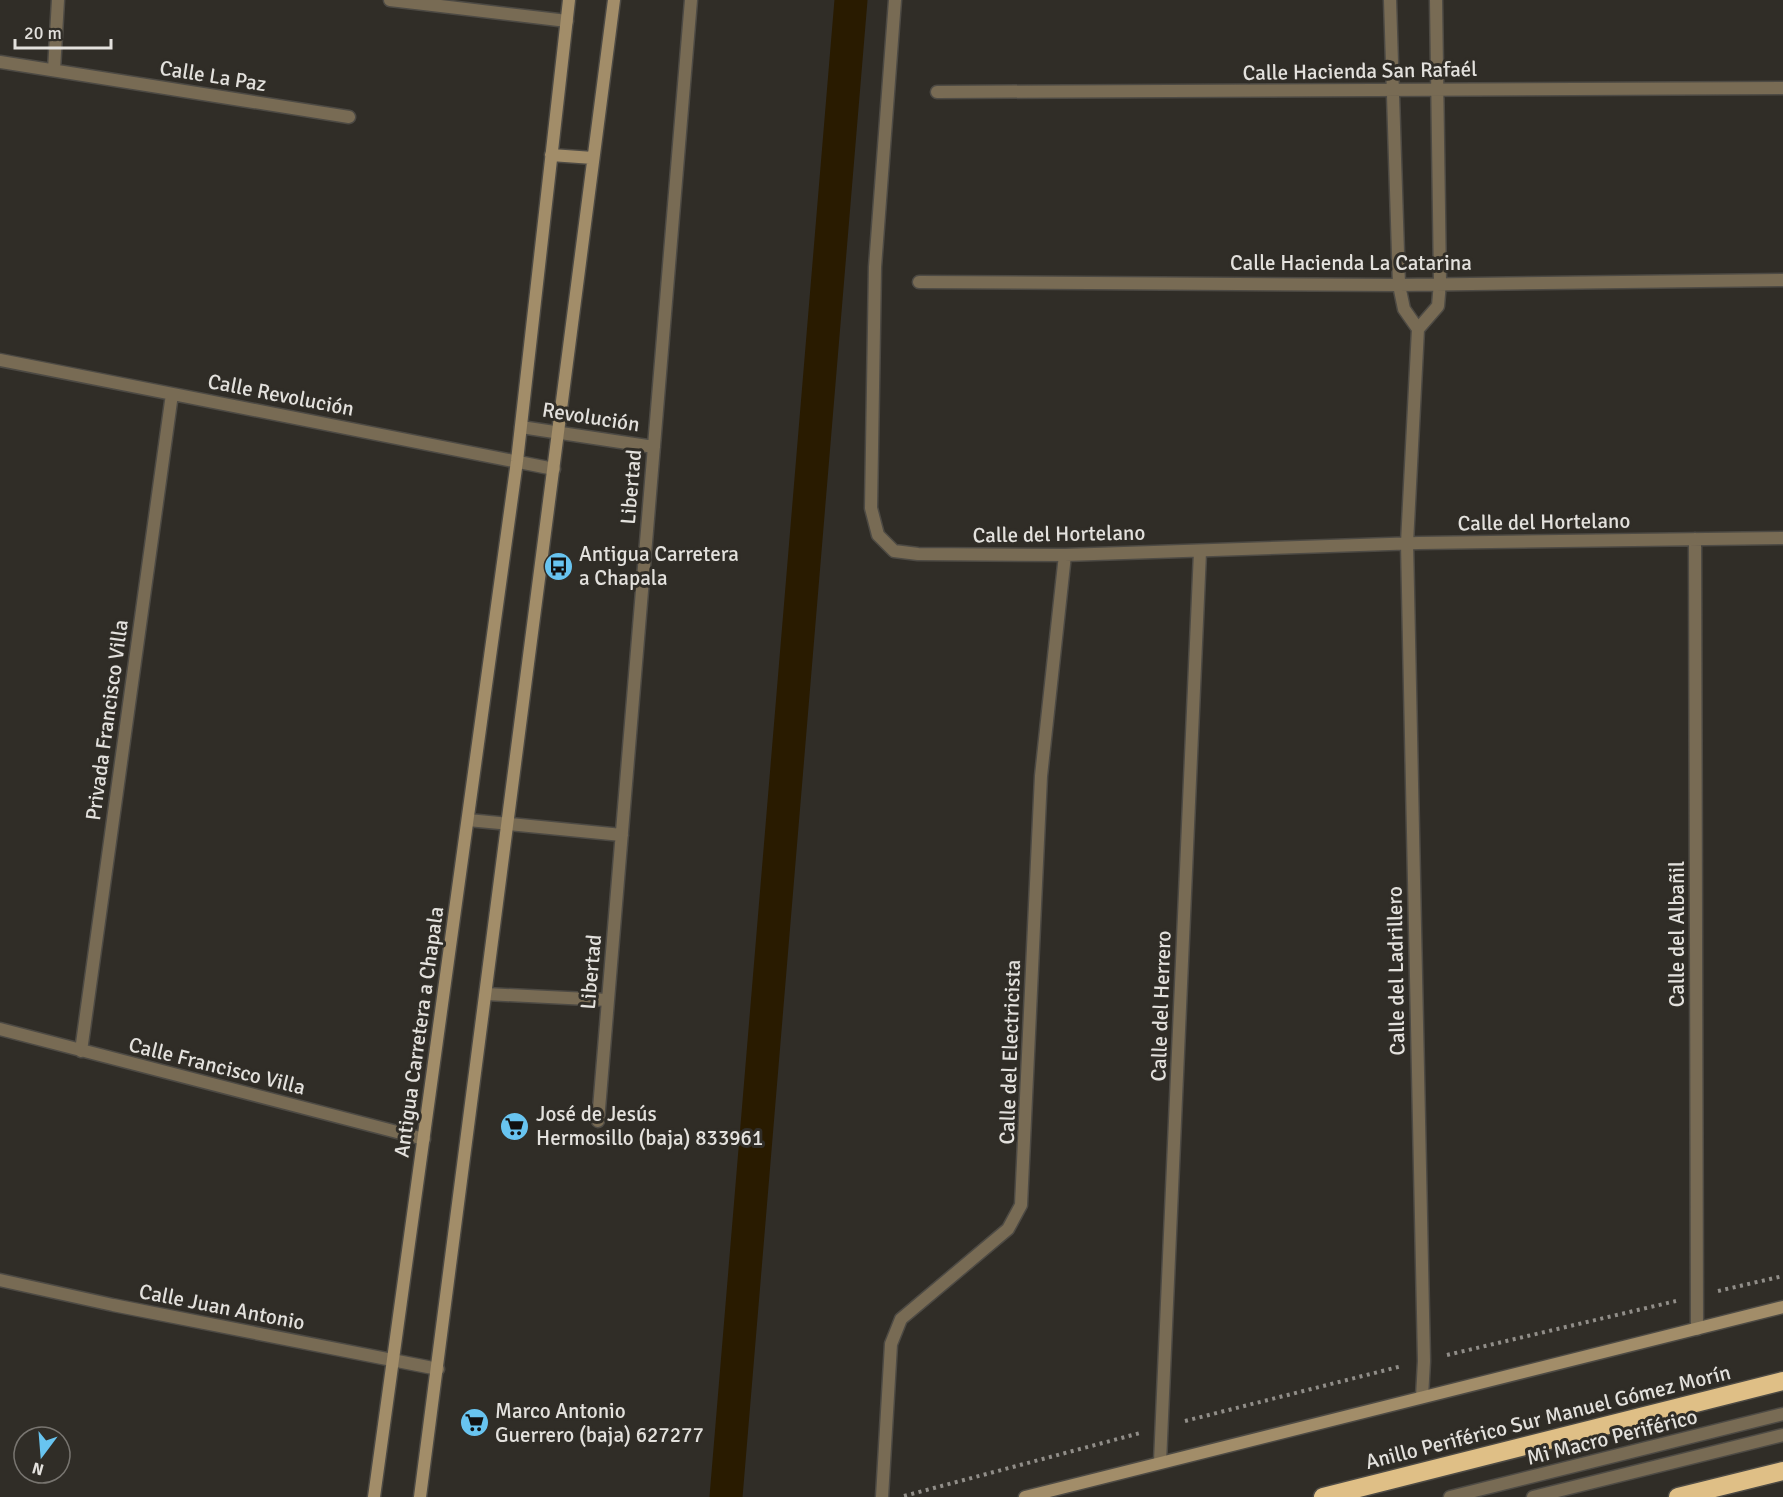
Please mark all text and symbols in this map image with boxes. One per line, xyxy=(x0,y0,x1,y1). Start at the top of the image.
scale bar xyxy=(15,12,111,50)
text: 20 m xyxy=(24,22,62,44)
street label: Calle La Paz xyxy=(158,55,268,97)
street label: Calle Hacienda San Rafaél xyxy=(1242,56,1478,86)
street label: Calle Hacienda La Catarina xyxy=(1230,250,1472,276)
street label: Calle Revolución xyxy=(206,368,356,422)
street label: Revolución xyxy=(540,396,642,438)
street label: Libertad xyxy=(615,448,647,526)
street label: Calle del Hortelano xyxy=(1457,507,1631,537)
street label: Calle del Hortelano xyxy=(972,519,1146,549)
place label: Antigua Carretera a Chapala xyxy=(579,541,739,591)
bus stop icon: Antigua Carretera a Chapala xyxy=(542,550,574,582)
street label: Privada Francisco Villa xyxy=(80,618,134,822)
street label: Calle del Albañil xyxy=(1664,861,1690,1007)
street label: Calle del Ladrillero xyxy=(1382,886,1410,1056)
street label: Antigua Carretera a Chapala xyxy=(389,905,449,1159)
street label: Calle del Herrero xyxy=(1145,930,1177,1082)
street label: Libertad xyxy=(575,933,607,1011)
street label: Calle del Electricista xyxy=(994,959,1026,1145)
street label: Calle Francisco Villa xyxy=(126,1031,308,1101)
place label: José de Jesús Hermosillo (baja) 833961 xyxy=(536,1101,763,1151)
supermarket icon: José de Jesús Hermosillo (baja) 833961 xyxy=(499,1110,531,1142)
street label: Calle Juan Antonio xyxy=(137,1278,307,1336)
street label: Anillo Periférico Sur Manuel Gómez Morín xyxy=(1363,1359,1733,1475)
place label: Marco Antonio Guerrero (baja) 627277 xyxy=(495,1398,704,1448)
street label: Mi Macro Periférico xyxy=(1524,1403,1700,1471)
supermarket icon: Marco Antonio Guerrero (baja) 627277 xyxy=(458,1407,490,1439)
north arrow xyxy=(12,1425,72,1485)
text: N xyxy=(30,1457,46,1480)

